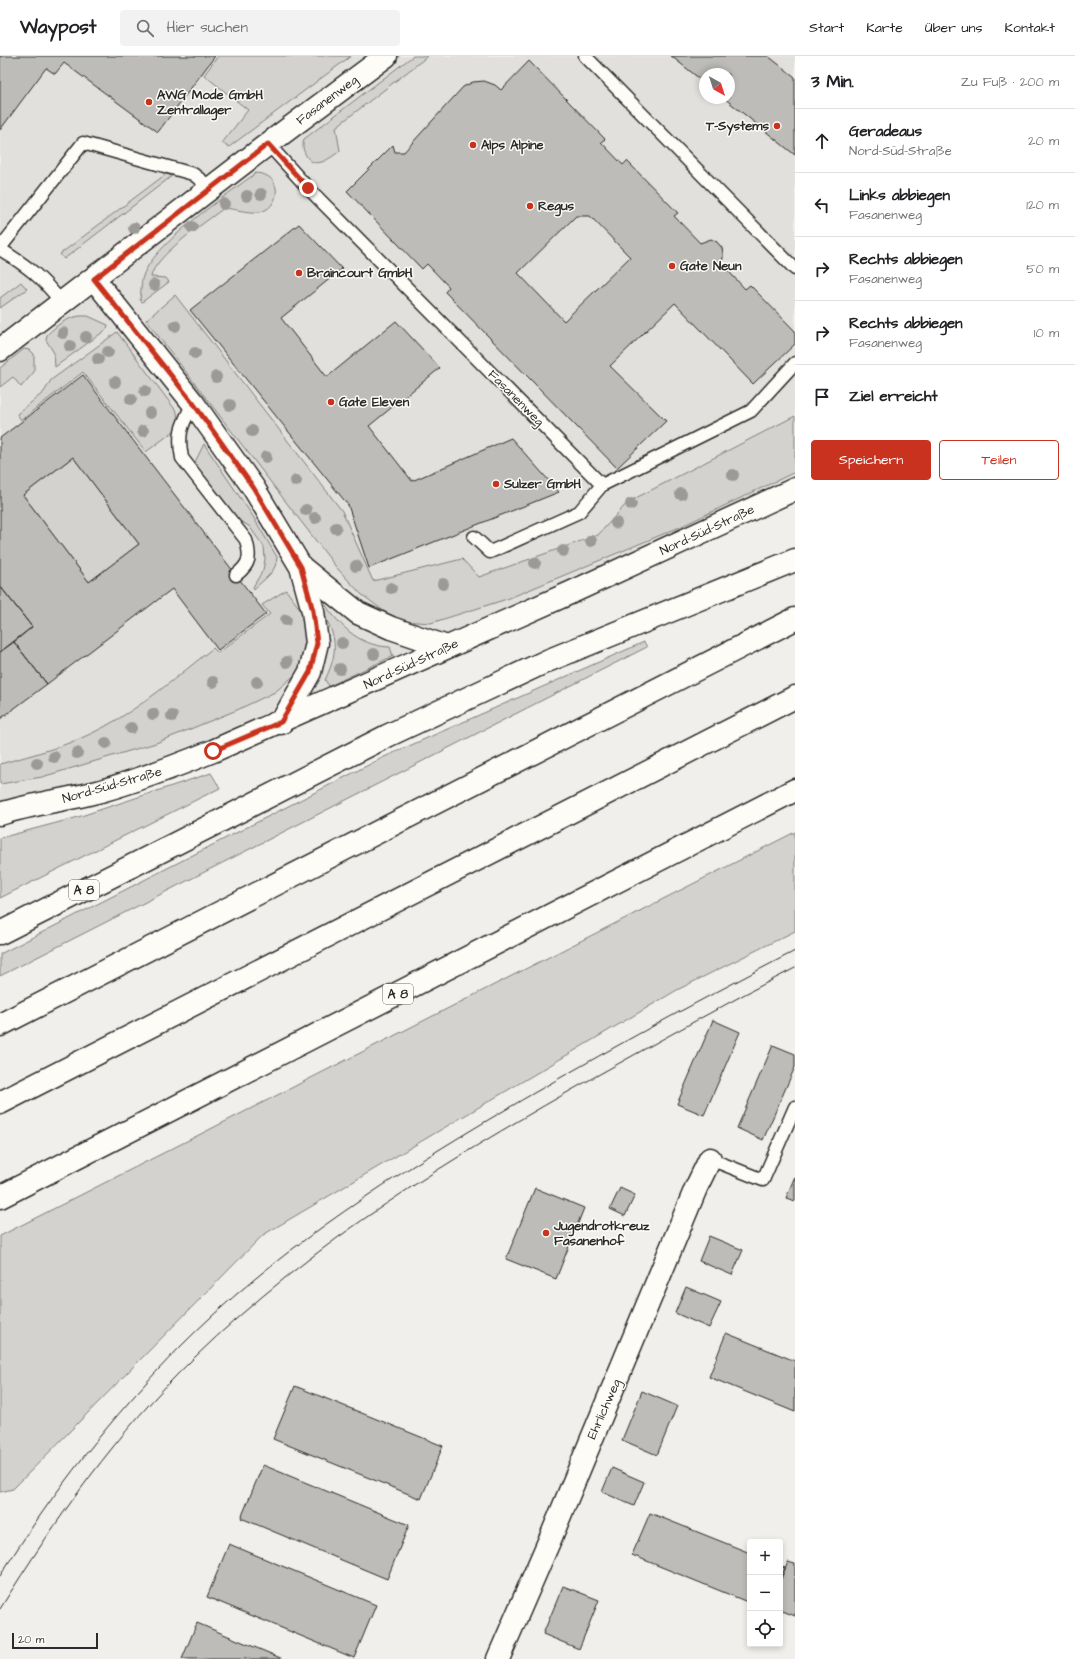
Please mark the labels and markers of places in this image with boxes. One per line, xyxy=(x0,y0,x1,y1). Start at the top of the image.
place label: AWG Mode GmbH Zentrallager xyxy=(157,86,263,121)
marker: AWG Mode GmbH Zentrallager xyxy=(144,97,154,107)
place label: T-Systems xyxy=(705,117,769,136)
marker: T-Systems xyxy=(772,121,782,131)
place label: Alps Alpine xyxy=(481,136,543,155)
marker: Alps Alpine xyxy=(468,140,478,150)
place label: Regus xyxy=(538,197,575,217)
marker: Regus xyxy=(525,201,535,211)
place label: Gate Neun xyxy=(680,257,742,275)
marker: Gate Neun xyxy=(667,261,677,271)
place label: Braincourt GmbH xyxy=(307,264,413,282)
marker: Braincourt GmbH xyxy=(294,268,304,278)
place label: Gate Eleven xyxy=(339,393,410,411)
marker: Gate Eleven xyxy=(326,397,336,407)
place label: Sulzer GmbH xyxy=(503,475,581,493)
marker: Sulzer GmbH xyxy=(491,479,501,489)
place label: Jugendrotkreuz Fasanenhof xyxy=(553,1217,650,1250)
marker: Jugendrotkreuz Fasanenhof xyxy=(541,1228,551,1238)

